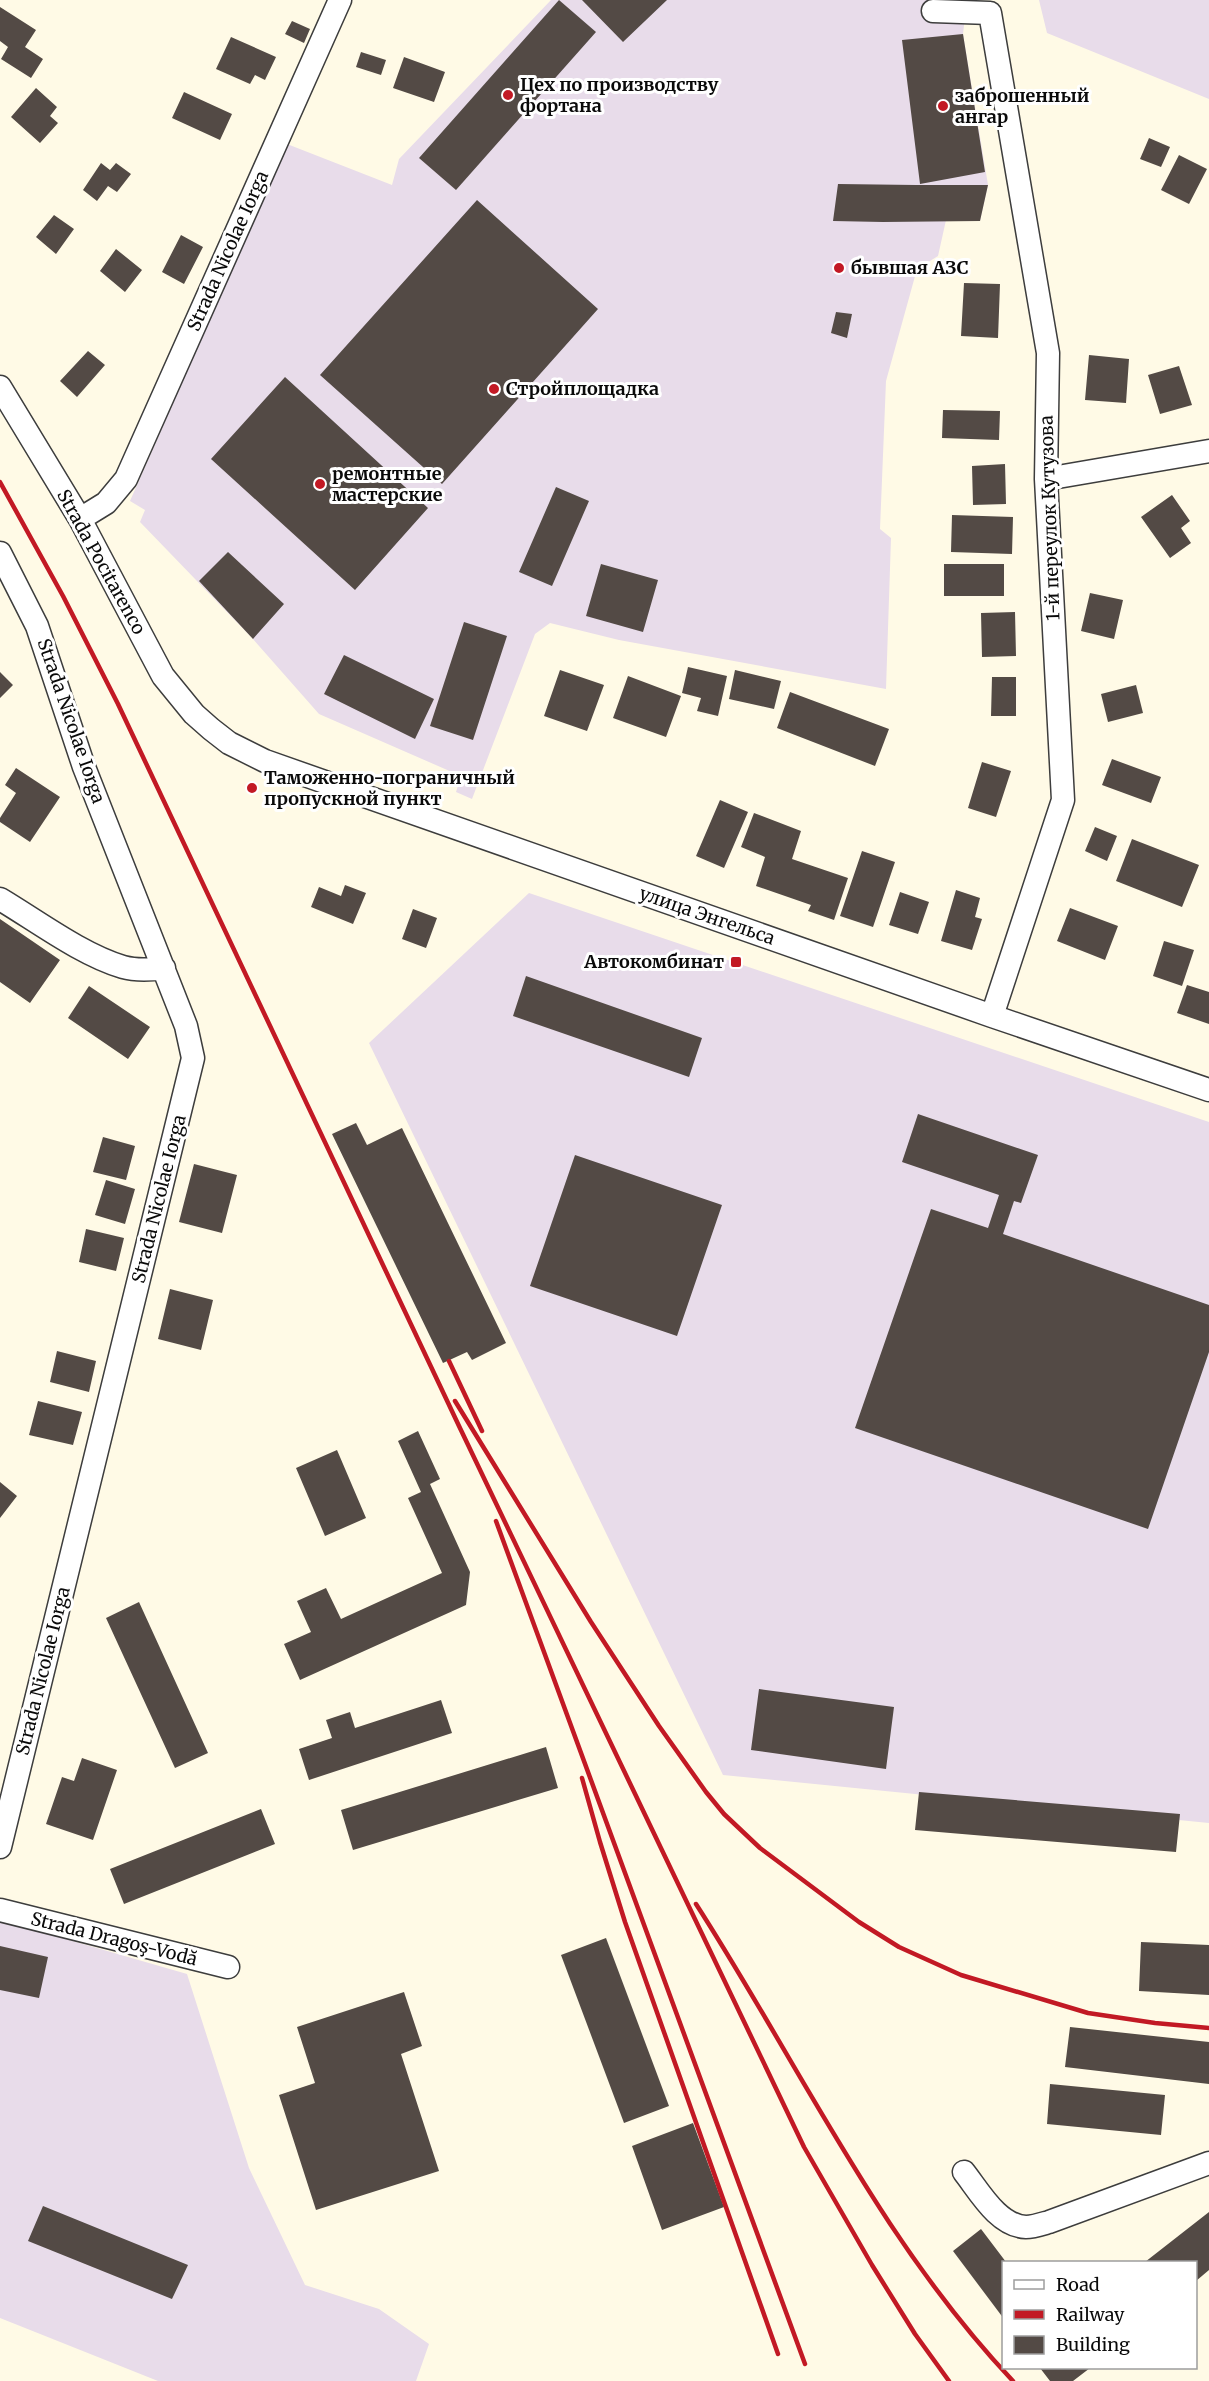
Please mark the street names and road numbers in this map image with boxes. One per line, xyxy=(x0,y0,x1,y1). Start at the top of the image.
street label: Strada Nicolae Iorga xyxy=(182,167,273,334)
street label: 1-й переулок Кутузова xyxy=(1034,415,1065,621)
street label: Strada Pocitarenco xyxy=(52,485,151,638)
street label: Strada Nicolae Iorga xyxy=(32,635,111,807)
street label: улица Энгельса xyxy=(636,882,778,950)
street label: Strada Nicolae Iorga xyxy=(126,1112,191,1286)
street label: Strada Nicolae Iorga xyxy=(10,1584,75,1758)
street label: Strada Dragoş-Vodă xyxy=(28,1907,200,1970)

